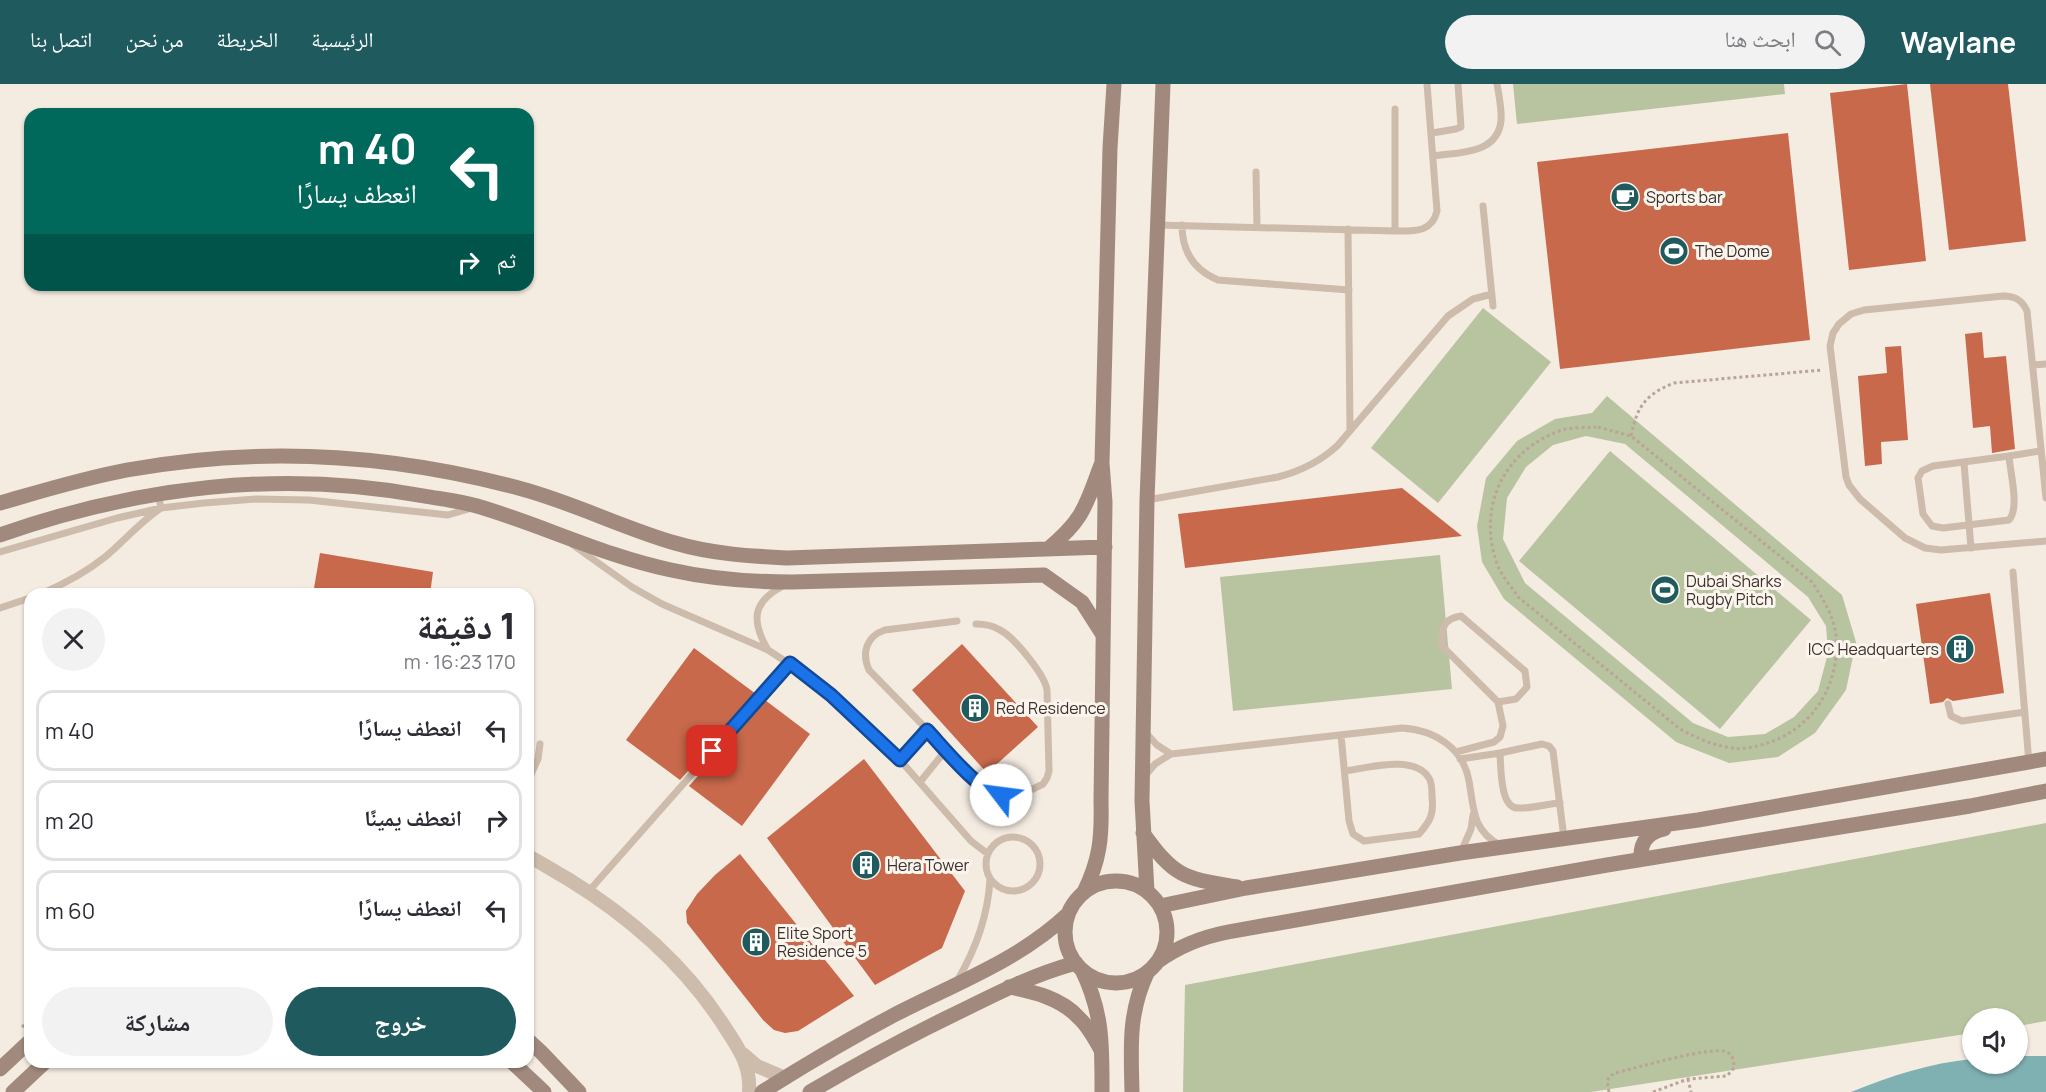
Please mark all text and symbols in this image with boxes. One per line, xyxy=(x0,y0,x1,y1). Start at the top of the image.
search box xyxy=(1445,15,1865,69)
text: Waylane xyxy=(1901,23,2016,61)
text: ابحث هنا xyxy=(1724,24,1796,54)
text: اتصل بنا xyxy=(30,25,92,53)
text: من نحن xyxy=(125,25,183,53)
text: الخريطة xyxy=(216,25,278,53)
text: الرئيسية xyxy=(311,25,374,53)
icon: search xyxy=(1811,26,1844,59)
text: 40 m xyxy=(318,119,417,177)
icon: left xyxy=(438,132,516,210)
text: انعطف يسارًا xyxy=(297,174,417,211)
cafe icon: Sports bar xyxy=(1609,181,1641,213)
place label: Sports bar xyxy=(1646,186,1723,208)
sports icon: The Dome xyxy=(1658,235,1690,267)
place label: The Dome xyxy=(1695,240,1770,262)
text: ثم xyxy=(497,245,516,275)
icon: right xyxy=(452,246,485,279)
place label: Dubai Sharks Rugby Pitch xyxy=(1686,570,1782,610)
sports icon: Dubai Sharks Rugby Pitch xyxy=(1649,574,1681,606)
text: 1 دقيقة xyxy=(417,601,516,650)
button: close xyxy=(42,608,105,671)
building icon: ICC Headquarters xyxy=(1944,633,1976,665)
place label: ICC Headquarters xyxy=(1808,638,1939,660)
text: 170 m · 16:23 xyxy=(404,648,516,675)
building icon: Red Residence xyxy=(959,692,991,724)
place label: Red Residence xyxy=(996,697,1106,719)
text: انعطف يسارًا xyxy=(358,713,462,743)
icon: left xyxy=(480,714,513,747)
text: 40 m xyxy=(45,716,94,746)
pin xyxy=(686,725,737,776)
icon: arrive xyxy=(695,734,728,767)
position arrow xyxy=(969,763,1033,827)
text: انعطف يمينًا xyxy=(364,803,462,833)
icon: right xyxy=(480,804,513,837)
text: 20 m xyxy=(45,806,94,836)
building icon: Hera Tower xyxy=(850,849,882,881)
place label: Hera Tower xyxy=(887,854,970,876)
text: انعطف يسارًا xyxy=(358,893,462,923)
icon: left xyxy=(480,894,513,927)
text: 60 m xyxy=(45,896,95,926)
place label: Elite Sport Residence 5 xyxy=(777,922,867,962)
building icon: Elite Sport Residence 5 xyxy=(740,926,772,958)
button: مشاركة xyxy=(42,987,273,1056)
button: خروج xyxy=(285,987,516,1056)
map controls xyxy=(1962,1008,2028,1074)
button: sound xyxy=(1962,1008,2028,1074)

